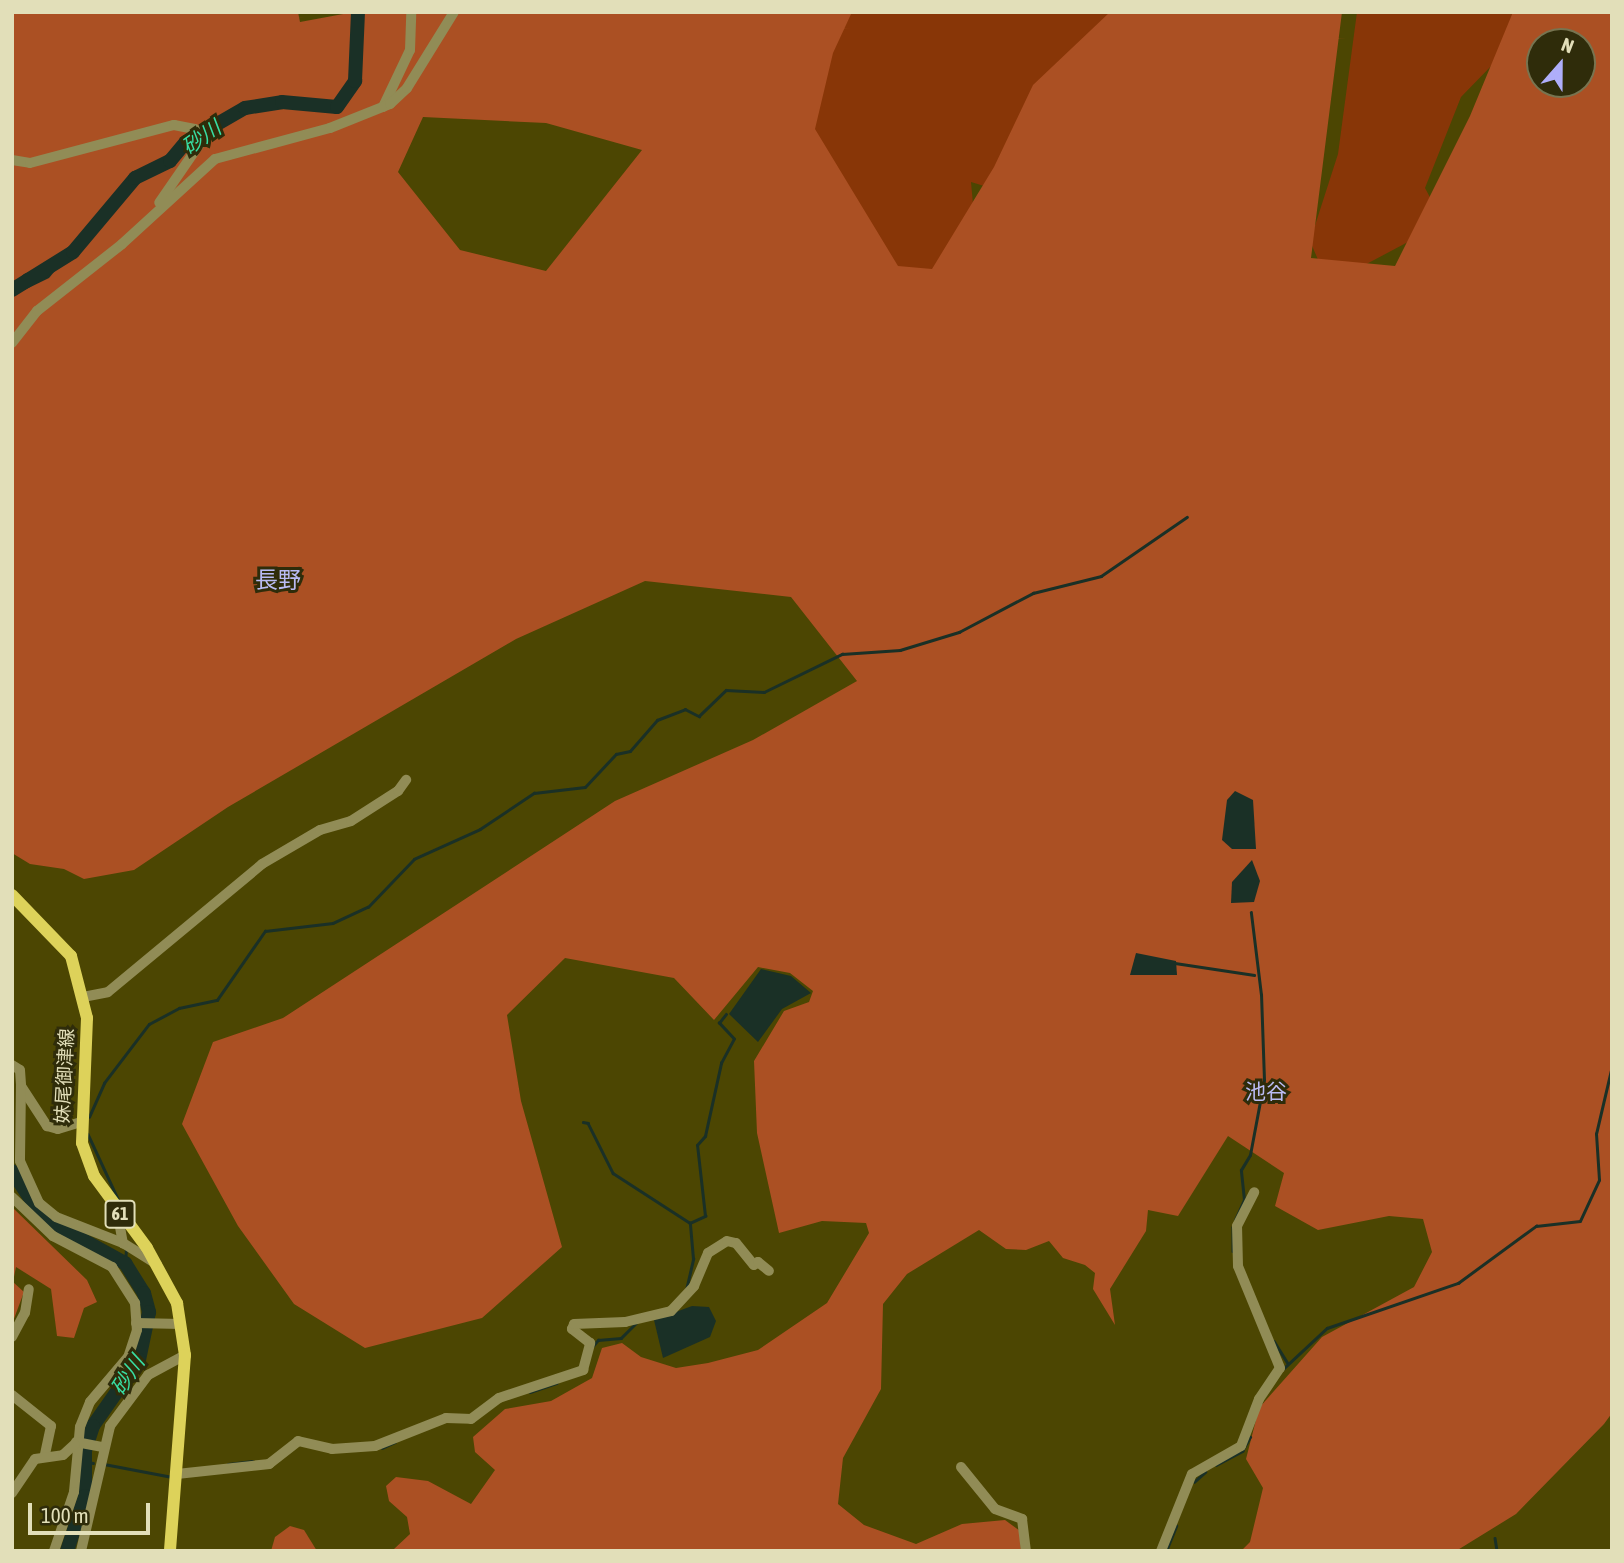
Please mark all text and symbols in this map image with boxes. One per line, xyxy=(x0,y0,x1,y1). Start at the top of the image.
north arrow xyxy=(1526,28,1596,98)
text: N xyxy=(1559,33,1577,58)
water label: 砂川 xyxy=(177,115,225,159)
district label: 長野 xyxy=(255,566,301,594)
street label: 妹尾御津線 xyxy=(51,1028,79,1124)
district label: 池谷 xyxy=(1245,1078,1287,1104)
road number: 61 xyxy=(104,1199,136,1228)
water label: 砂川 xyxy=(105,1351,149,1399)
scale bar xyxy=(32,1490,154,1534)
text: 100 m xyxy=(41,1503,89,1527)

